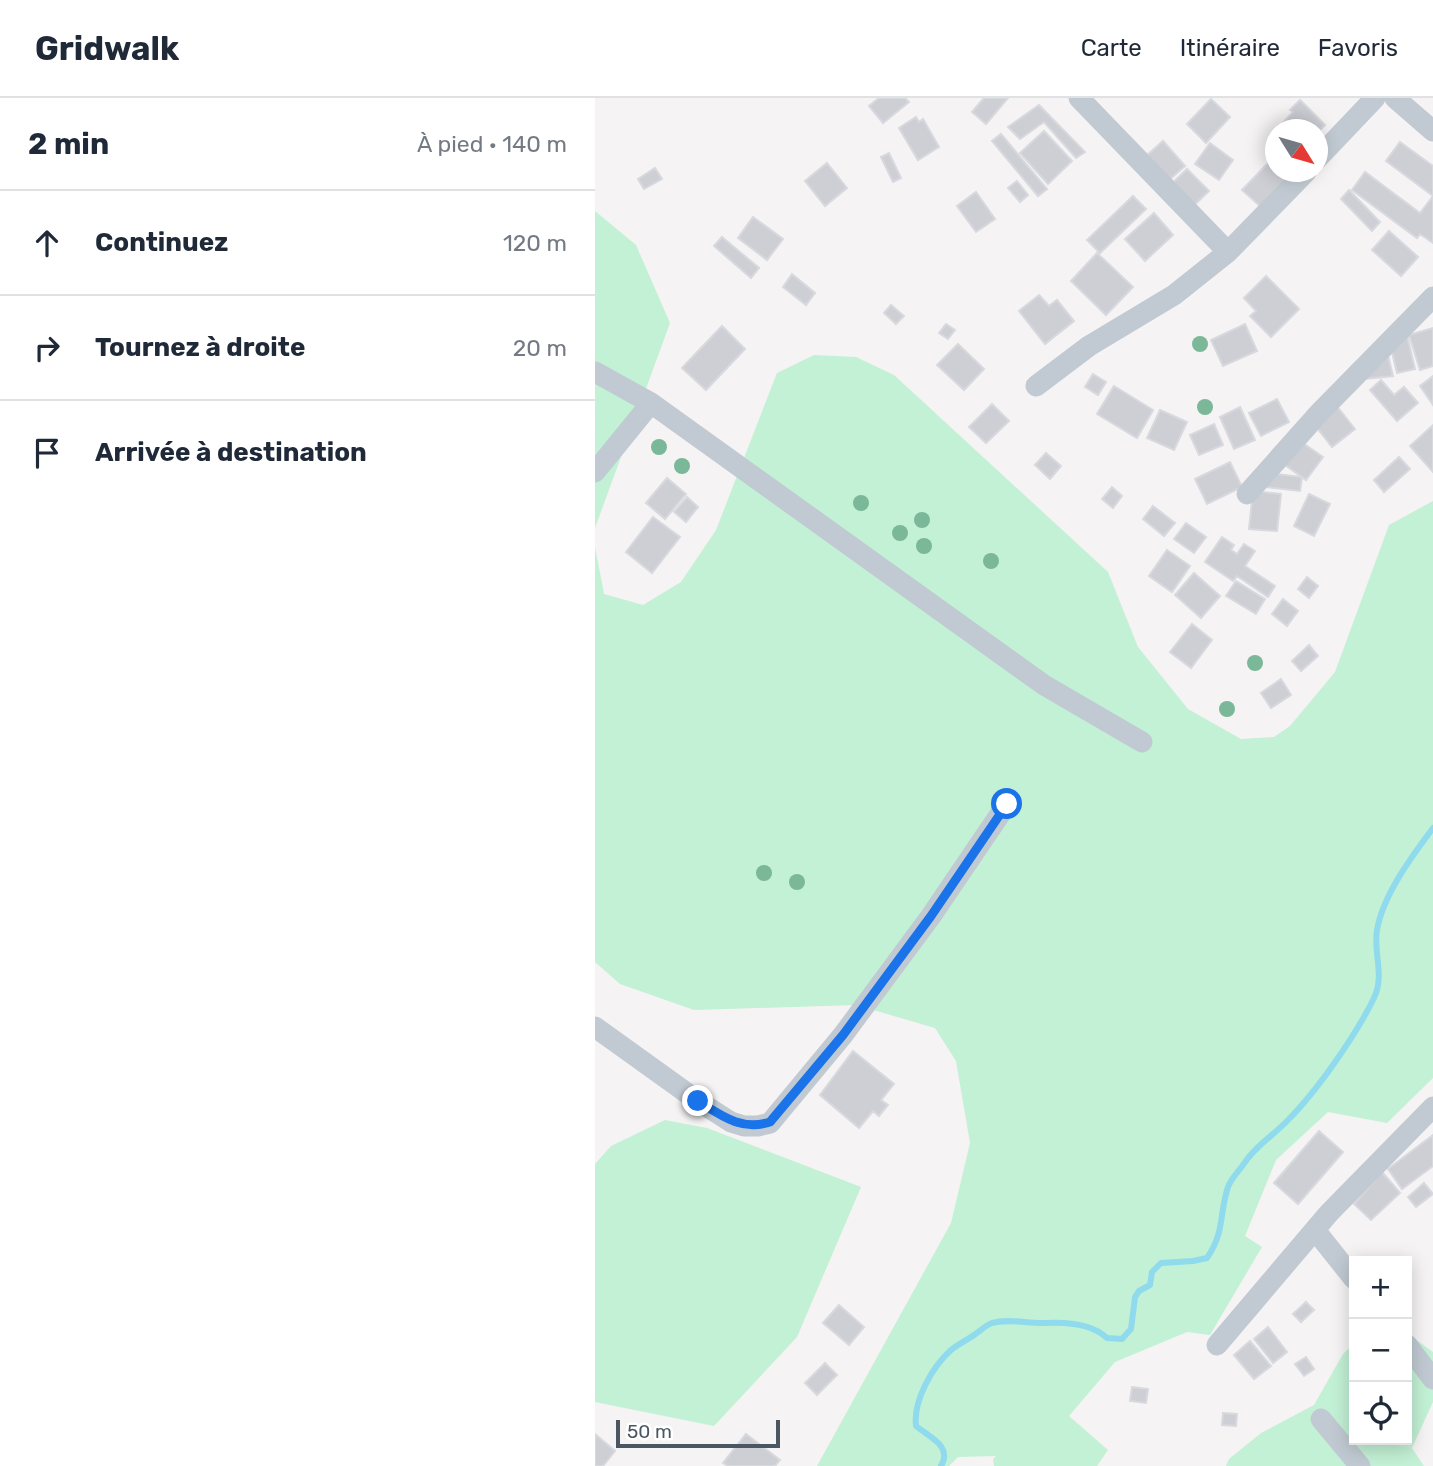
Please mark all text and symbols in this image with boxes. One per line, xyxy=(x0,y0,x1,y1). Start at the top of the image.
text: Gridwalk xyxy=(35,29,179,68)
text: Carte xyxy=(1081,34,1142,62)
text: Itinéraire xyxy=(1180,34,1280,62)
text: Favoris xyxy=(1318,34,1398,62)
north arrow xyxy=(1265,119,1328,182)
text: 2 min xyxy=(28,126,109,162)
text: À pied · 140 m xyxy=(417,130,567,158)
icon: ahead xyxy=(28,224,66,262)
text: Continuez xyxy=(95,227,228,258)
text: 120 m xyxy=(503,229,567,257)
icon: right xyxy=(28,329,66,367)
text: Tournez à droite xyxy=(95,332,305,363)
text: 20 m xyxy=(513,334,567,362)
icon: arrive xyxy=(28,434,66,472)
text: Arrivée à destination xyxy=(95,437,367,468)
route start xyxy=(991,788,1022,819)
route end xyxy=(682,1085,713,1116)
map controls xyxy=(1349,1256,1412,1445)
button: + xyxy=(1349,1256,1412,1319)
button: − xyxy=(1349,1319,1412,1382)
button: locate xyxy=(1349,1382,1412,1445)
scale bar xyxy=(616,1417,781,1449)
text: 50 m xyxy=(627,1420,672,1443)

